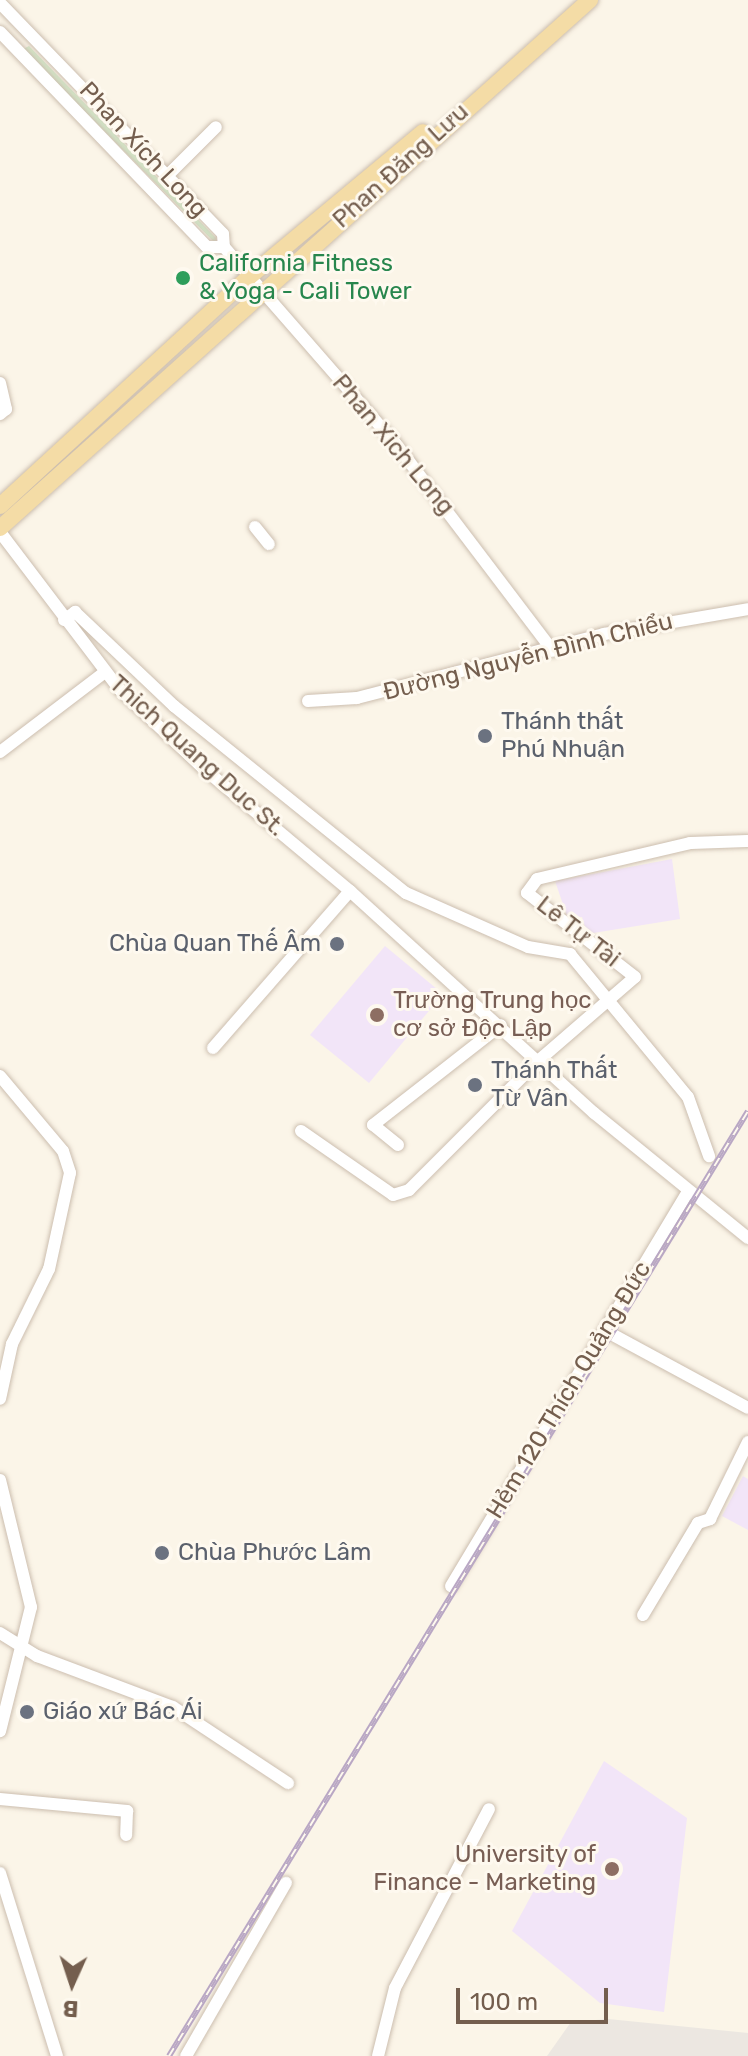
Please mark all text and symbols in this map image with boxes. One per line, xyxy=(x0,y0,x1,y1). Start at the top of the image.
street label: Phan Xích Long xyxy=(73,76,213,224)
street label: Phan Đăng Lưu xyxy=(327,98,475,234)
place label: California Fitness & Yoga - Cali Tower xyxy=(199,250,413,306)
marker: California Fitness & Yoga - Cali Tower xyxy=(174,269,192,287)
street label: Phan Xich Long xyxy=(326,369,460,521)
street label: Đường Nguyễn Đình Chiểu xyxy=(380,607,676,707)
street label: Thich Quang Duc St. xyxy=(103,669,291,843)
place label: Thánh thất Phú Nhuận xyxy=(501,708,625,764)
marker: Thánh thất Phú Nhuận xyxy=(476,727,494,745)
street label: Lê Tự Tài xyxy=(530,890,626,974)
place label: Chùa Quan Thế Âm xyxy=(108,930,321,958)
marker: Chùa Quan Thế Âm xyxy=(328,935,346,953)
place label: Trường Trung học cơ sở Độc Lập xyxy=(393,987,592,1043)
marker: Trường Trung học cơ sở Độc Lập xyxy=(368,1006,386,1024)
place label: Thánh Thất Từ Vân xyxy=(491,1057,618,1113)
marker: Thánh Thất Từ Vân xyxy=(466,1076,484,1094)
street label: Hẻm 120 Thích Quảng Đức xyxy=(481,1256,657,1524)
place label: Chùa Phước Lâm xyxy=(178,1539,371,1567)
marker: Chùa Phước Lâm xyxy=(153,1544,171,1562)
place label: Giáo xứ Bác Ái xyxy=(43,1698,203,1726)
marker: Giáo xứ Bác Ái xyxy=(18,1703,36,1721)
place label: University of Finance - Marketing xyxy=(373,1841,596,1897)
marker: University of Finance - Marketing xyxy=(603,1860,621,1878)
north arrow xyxy=(32,1944,112,2024)
scale bar xyxy=(460,1972,612,2022)
text: 100 m xyxy=(470,1988,538,2016)
text: B xyxy=(62,1995,79,2022)

